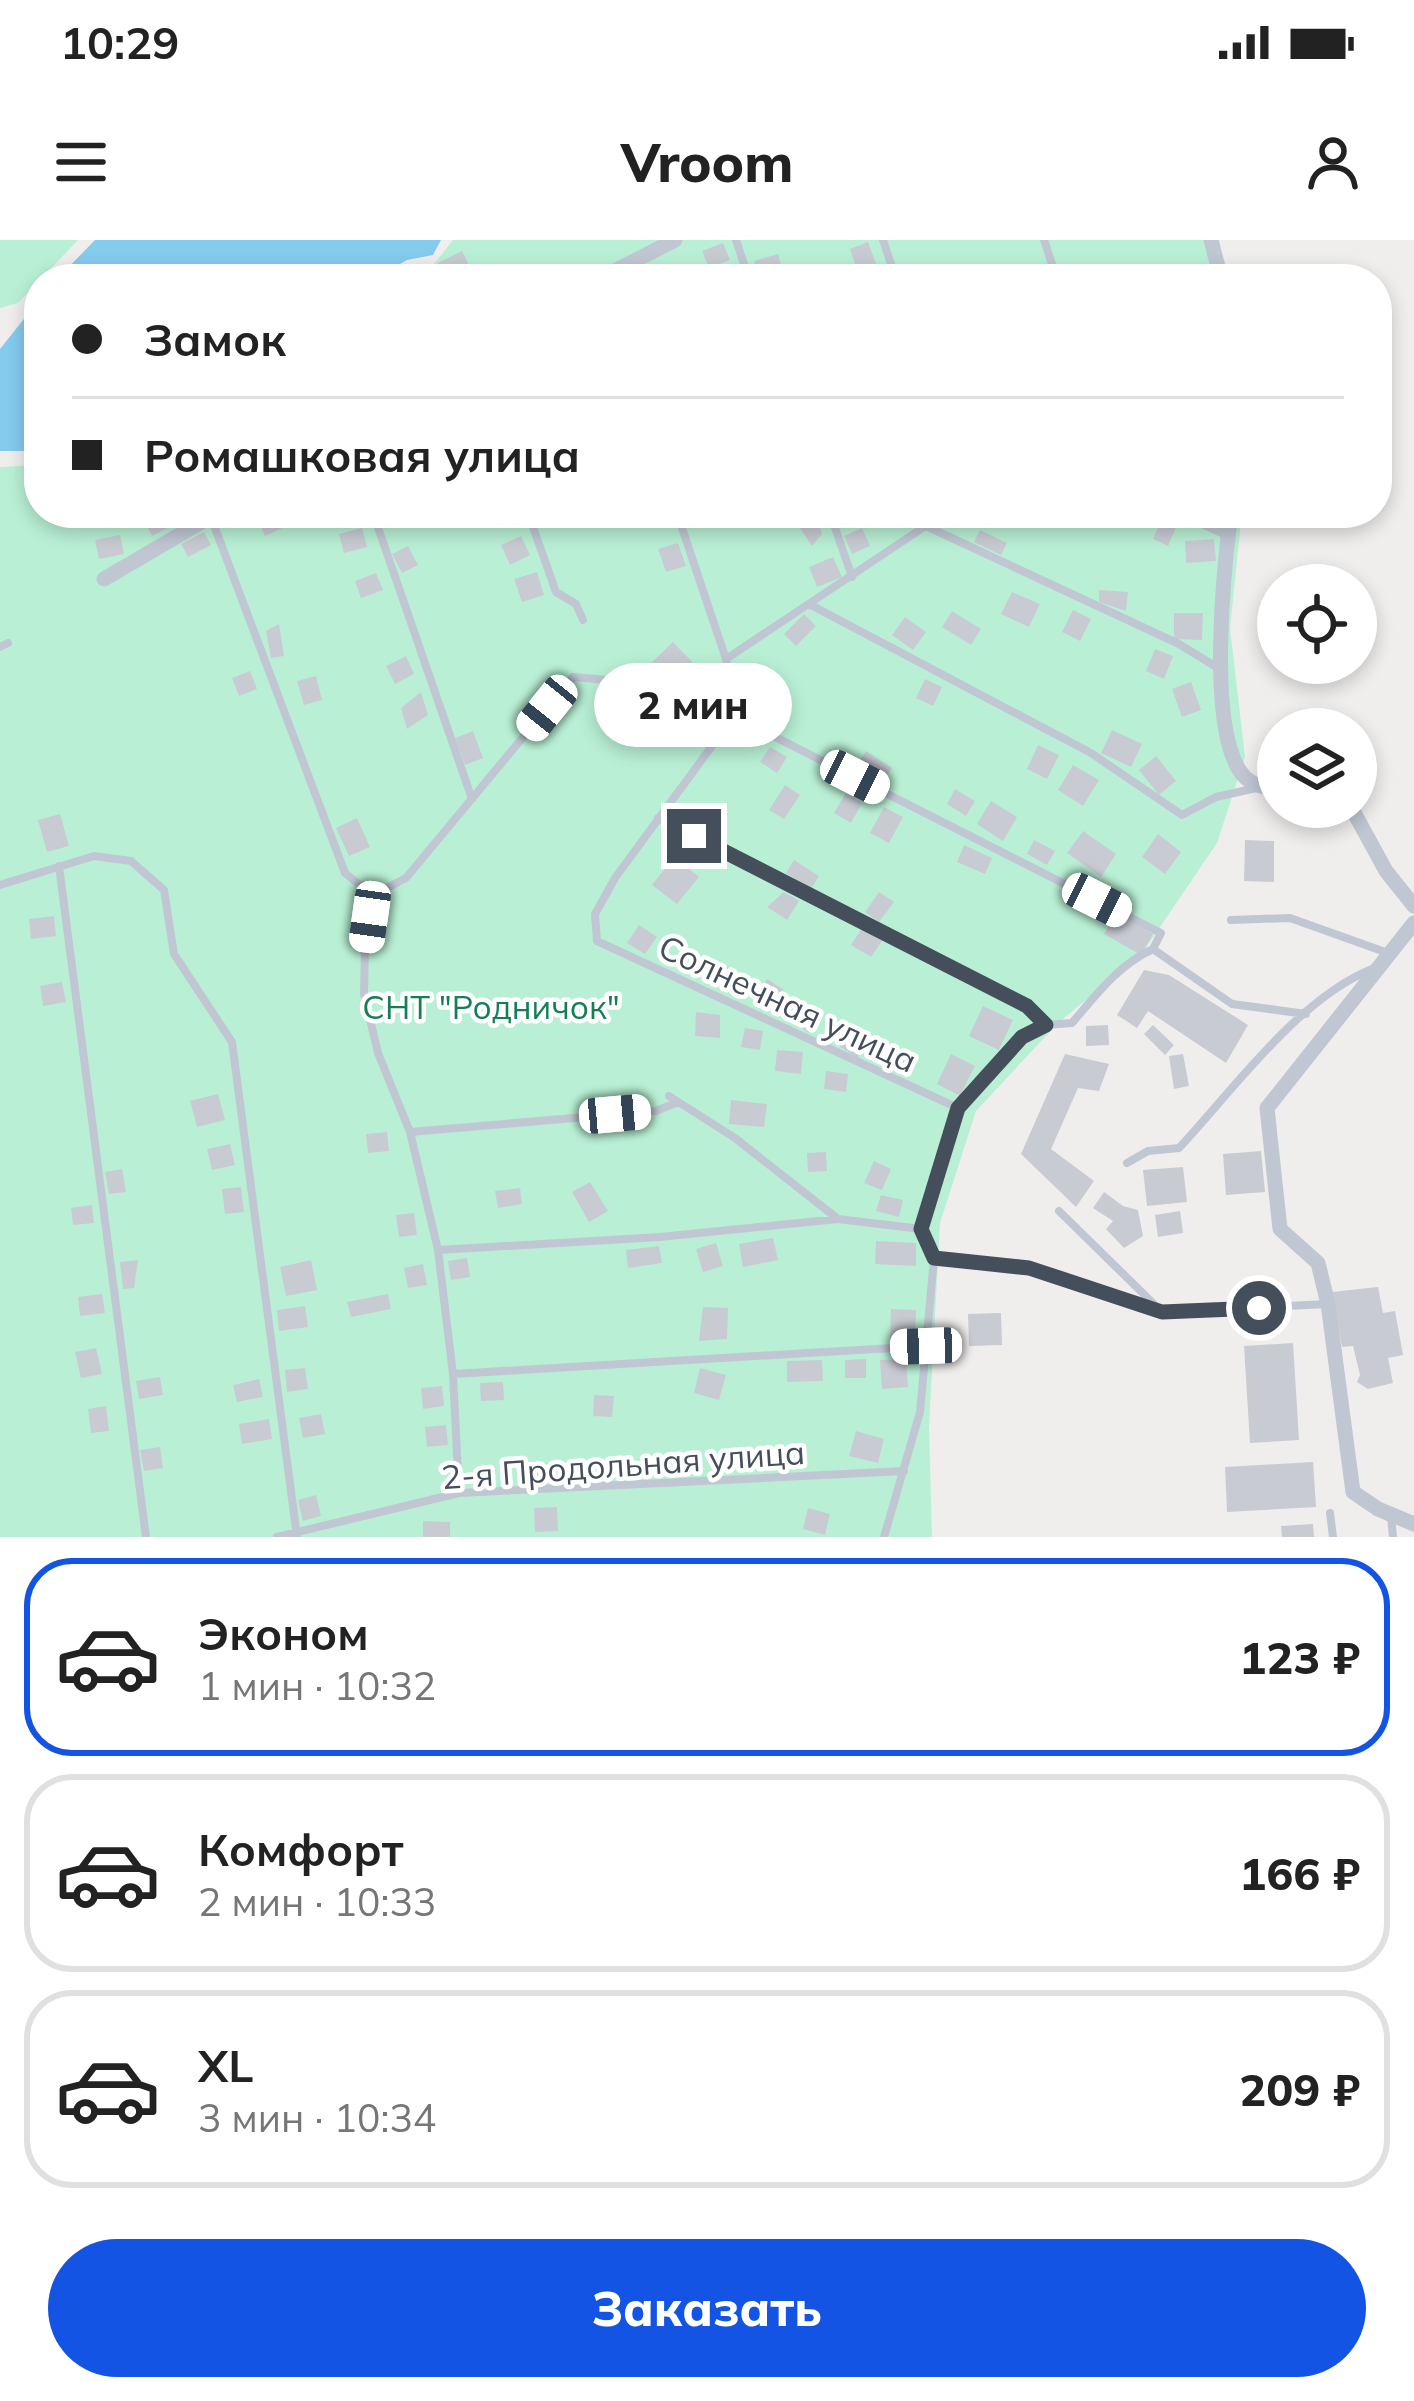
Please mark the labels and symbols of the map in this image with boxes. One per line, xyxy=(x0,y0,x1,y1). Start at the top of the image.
callout: 2 мин xyxy=(595,662,793,746)
car xyxy=(510,669,584,747)
car xyxy=(815,745,895,809)
route end xyxy=(667,809,721,863)
car xyxy=(1057,868,1137,932)
car xyxy=(347,879,393,955)
street label: Солнечная улица xyxy=(653,925,923,1081)
park label: СНТ "Родничок" xyxy=(362,986,620,1027)
car xyxy=(578,1093,652,1135)
route start xyxy=(1232,1281,1286,1335)
car xyxy=(889,1327,963,1365)
street label: 2-я Продольная улица xyxy=(440,1431,806,1497)

